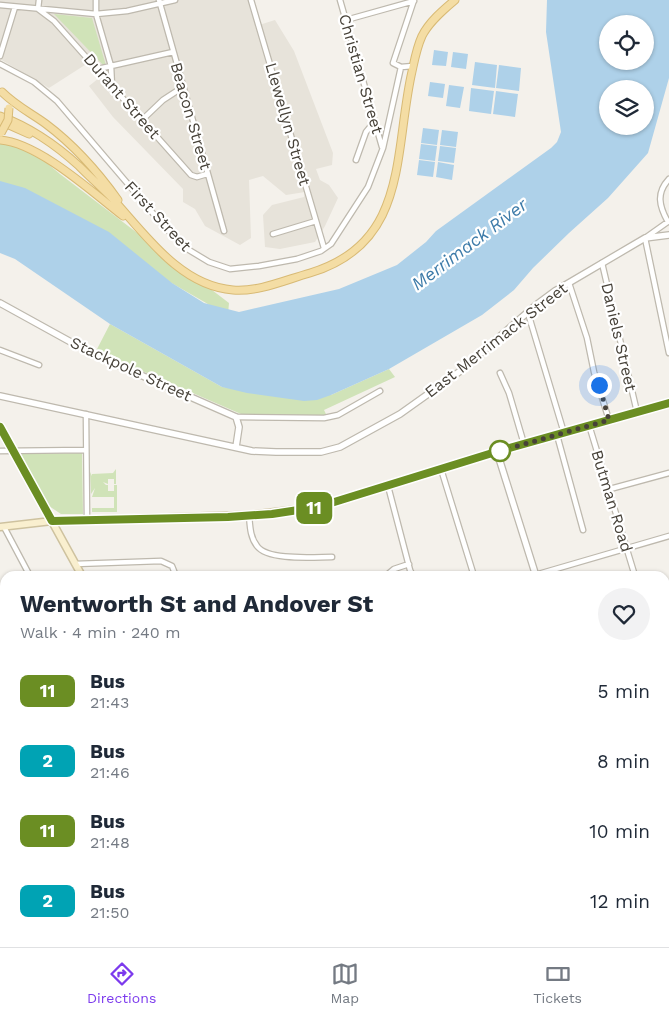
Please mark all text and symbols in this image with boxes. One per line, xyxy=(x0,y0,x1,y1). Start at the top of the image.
street label: Christian Street xyxy=(335,12,387,136)
map controls xyxy=(599,15,654,135)
button: locate xyxy=(599,15,654,70)
street label: Durant Street xyxy=(80,49,164,143)
street label: Beacon Street xyxy=(167,60,215,172)
street label: Llewellyn Street xyxy=(261,60,315,188)
button: layers xyxy=(599,80,654,135)
street label: First Street xyxy=(121,177,195,255)
water label: Merrimack River xyxy=(407,193,532,294)
street label: East Merrimack Street xyxy=(421,278,571,402)
street label: Daniels Street xyxy=(597,281,641,393)
street label: Stackpole Street xyxy=(67,333,195,406)
your location xyxy=(587,373,612,398)
unlabelled marker xyxy=(489,440,511,462)
street label: Butman Road xyxy=(587,448,637,554)
line badge: 11 xyxy=(292,492,336,524)
text: 11 xyxy=(306,497,322,518)
button: heart xyxy=(598,588,650,640)
text: Wentworth St and Andover St xyxy=(20,590,373,618)
text: Walk · 4 min · 240 m xyxy=(20,623,180,642)
text: Bus xyxy=(90,670,125,693)
text: 11 xyxy=(40,680,55,701)
text: 5 min xyxy=(598,680,650,703)
text: 21:43 xyxy=(90,693,129,712)
text: Bus xyxy=(90,740,125,763)
text: 2 xyxy=(42,750,53,771)
text: 8 min xyxy=(597,750,650,773)
text: 21:46 xyxy=(90,763,130,782)
text: Bus xyxy=(90,810,125,833)
text: 11 xyxy=(40,820,55,841)
text: 10 min xyxy=(589,820,650,843)
text: 21:48 xyxy=(90,833,130,852)
text: Bus xyxy=(90,880,125,903)
text: 2 xyxy=(42,890,53,911)
text: 12 min xyxy=(590,890,650,913)
text: 21:50 xyxy=(90,903,130,922)
tab: Directions xyxy=(87,960,156,1006)
tab: Map xyxy=(331,960,359,1006)
tab: Tickets xyxy=(533,960,582,1006)

